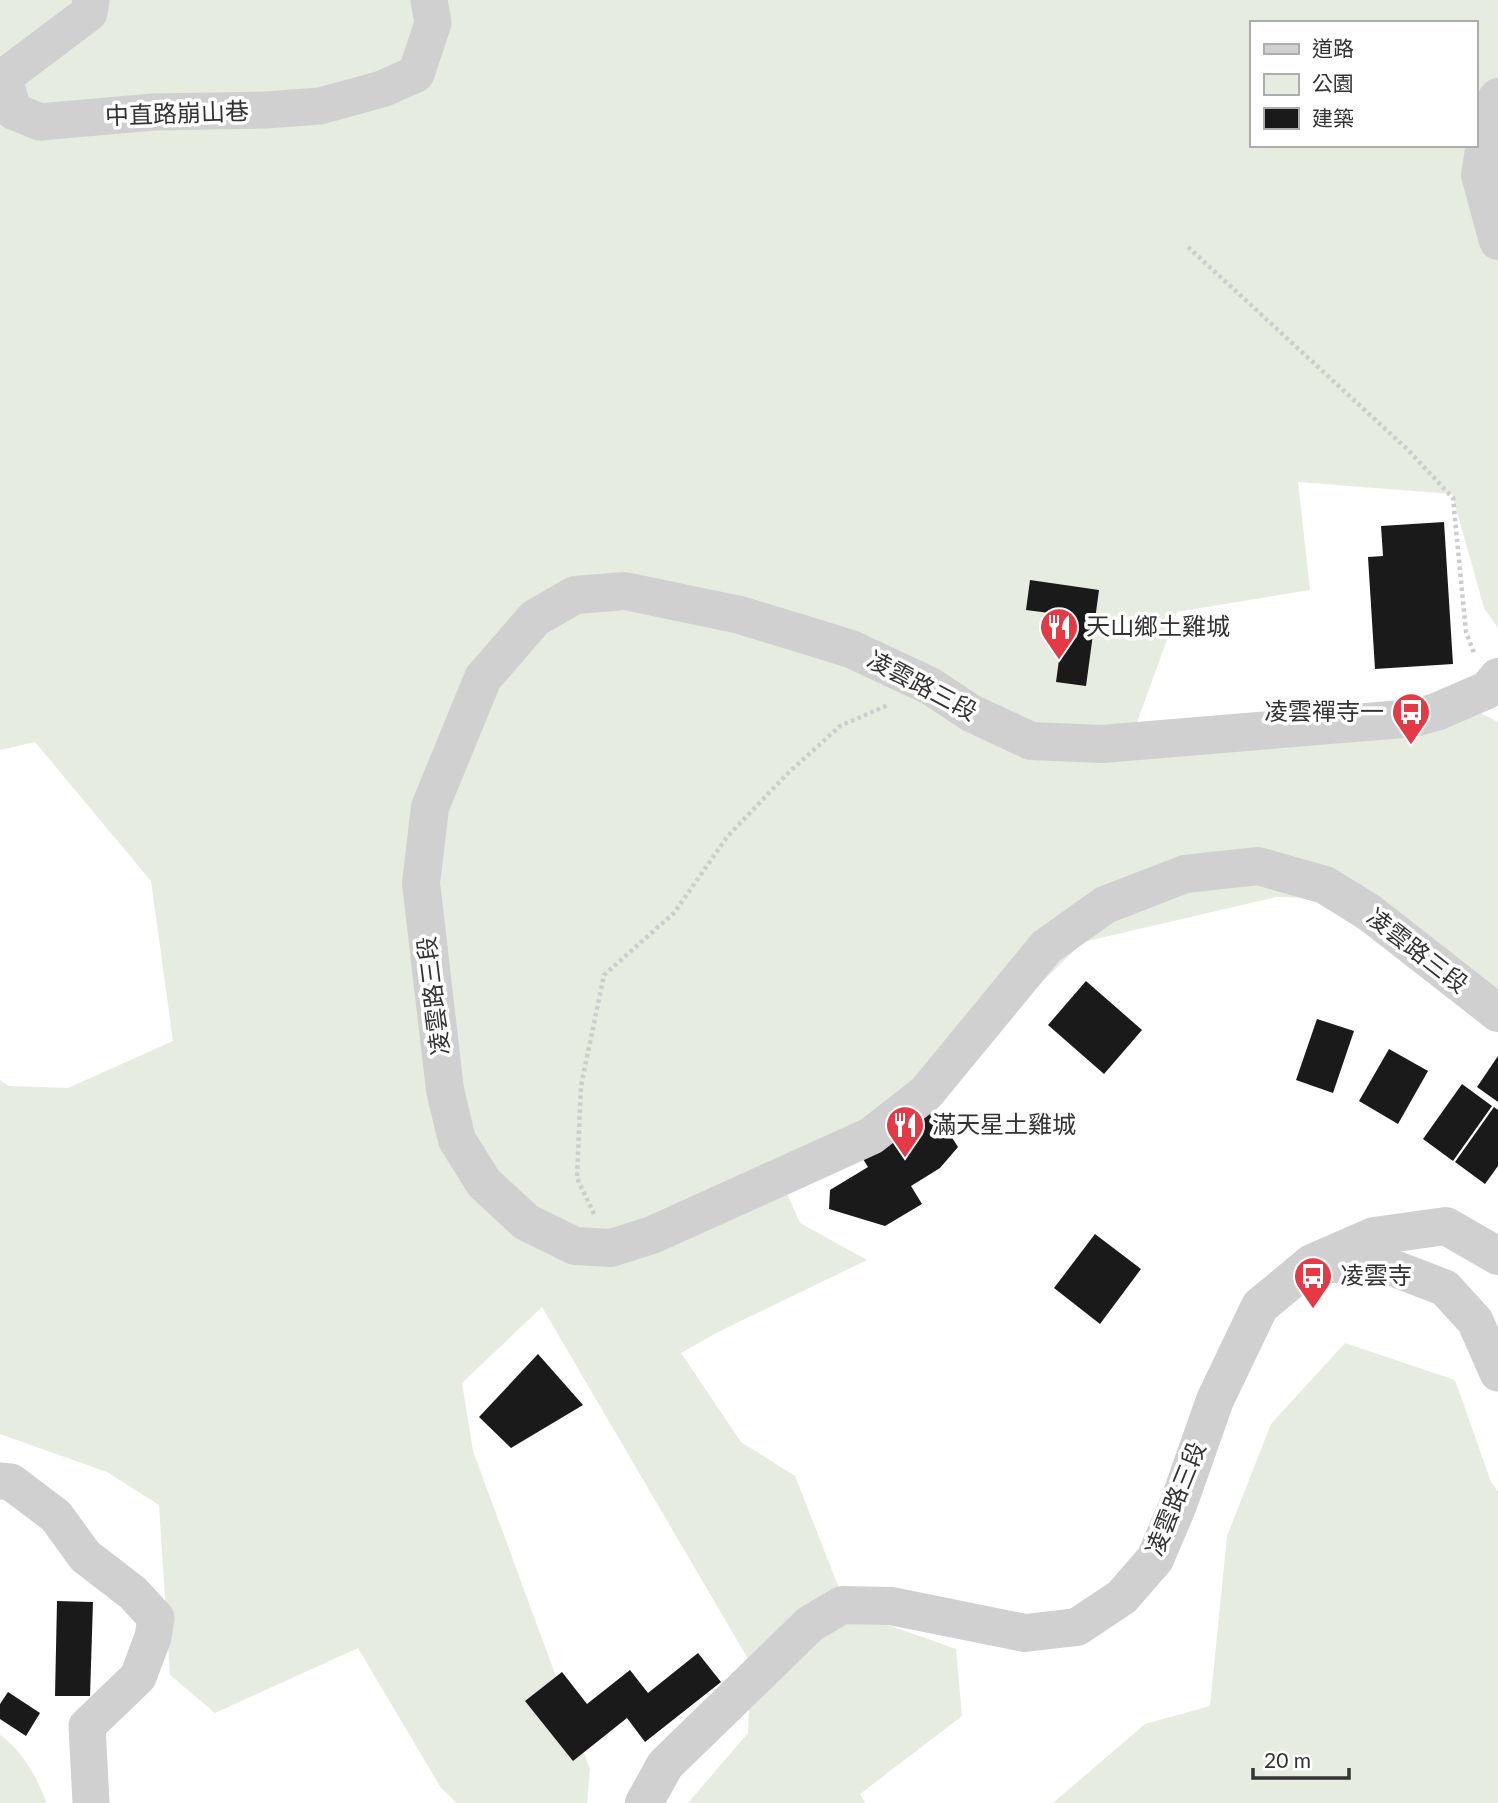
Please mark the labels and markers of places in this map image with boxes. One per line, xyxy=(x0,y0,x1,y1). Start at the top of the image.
restaurant icon: 天山鄉土雞城 xyxy=(1038,606,1080,661)
place label: 天山鄉土雞城 xyxy=(1086,611,1230,640)
bus stop icon: 凌雲禪寺一 xyxy=(1390,691,1432,746)
place label: 凌雲禪寺一 xyxy=(1264,696,1384,725)
restaurant icon: 滿天星土雞城 xyxy=(884,1104,926,1159)
place label: 滿天星土雞城 xyxy=(932,1109,1076,1138)
bus stop icon: 凌雲寺 xyxy=(1292,1255,1334,1310)
place label: 凌雲寺 xyxy=(1340,1260,1412,1289)

